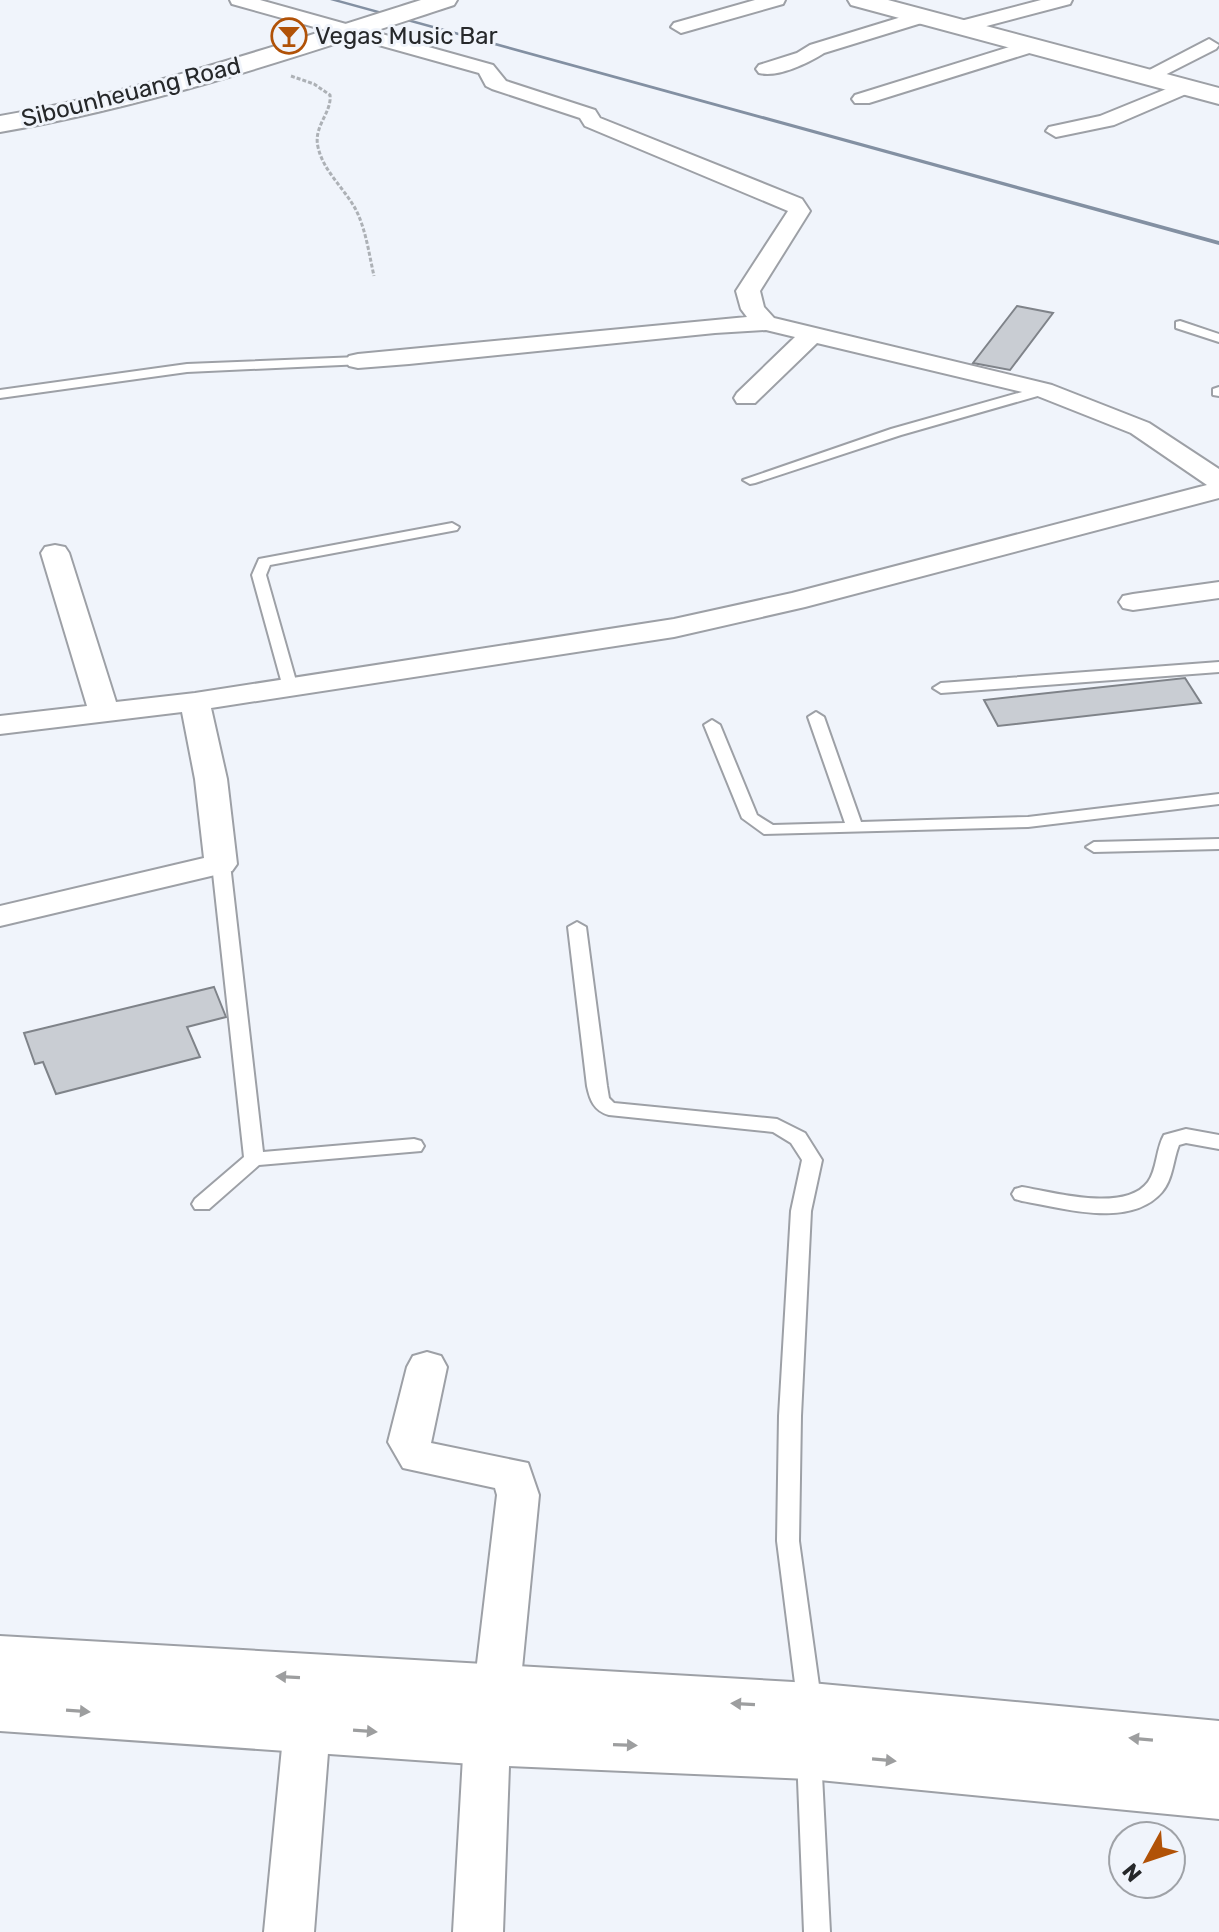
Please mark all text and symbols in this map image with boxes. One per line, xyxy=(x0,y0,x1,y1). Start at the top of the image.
bar icon: Vegas Music Bar xyxy=(270,17,308,55)
place label: Vegas Music Bar xyxy=(315,22,498,50)
street label: Sibounheuang Road xyxy=(18,51,244,133)
one-way arrow xyxy=(275,1670,300,1683)
one-way arrow xyxy=(730,1697,755,1710)
one-way arrow xyxy=(66,1705,91,1718)
one-way arrow xyxy=(353,1725,378,1738)
one-way arrow xyxy=(1128,1733,1153,1746)
one-way arrow xyxy=(613,1739,638,1752)
one-way arrow xyxy=(872,1754,897,1767)
north arrow xyxy=(1107,1820,1187,1900)
text: N xyxy=(1117,1858,1147,1887)

